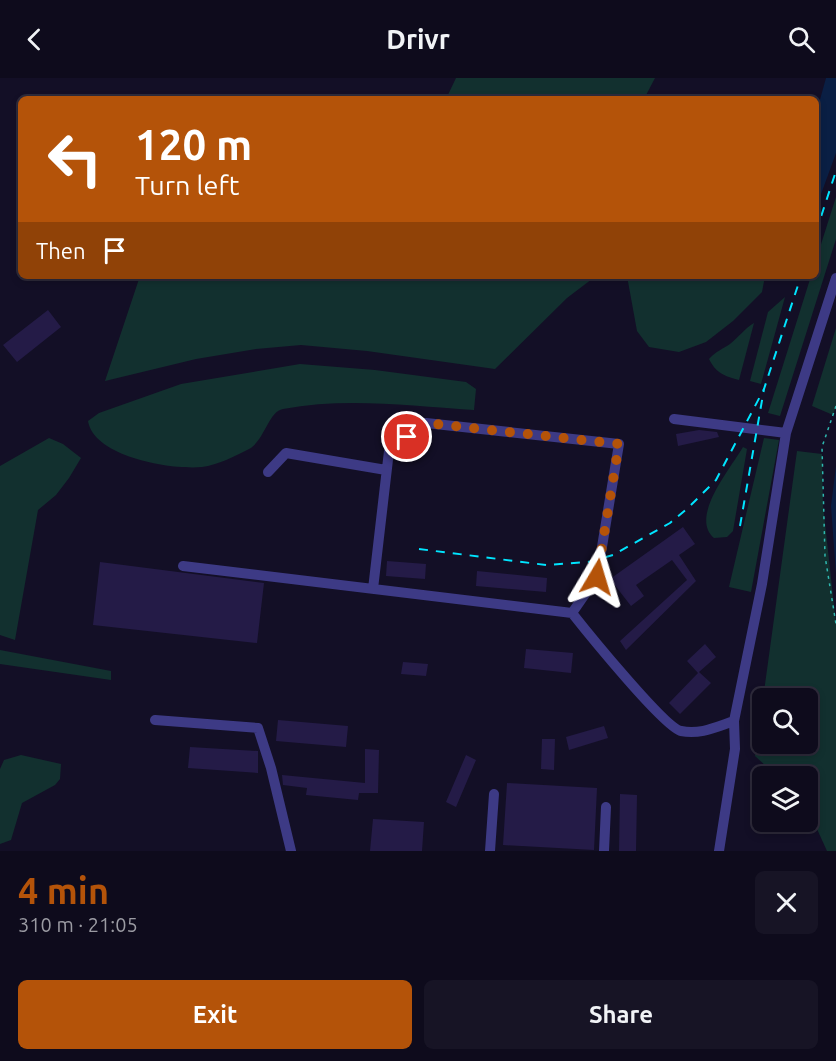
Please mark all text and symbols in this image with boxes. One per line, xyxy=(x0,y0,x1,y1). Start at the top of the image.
icon: back xyxy=(18,23,51,56)
icon: search xyxy=(785,23,818,56)
text: Drivr xyxy=(386,24,450,54)
icon: left xyxy=(36,120,114,198)
text: 120 m xyxy=(135,121,252,168)
text: Turn left xyxy=(135,170,239,200)
icon: arrive xyxy=(98,234,131,267)
text: Then xyxy=(36,238,86,263)
pin xyxy=(381,411,432,462)
icon: arrive xyxy=(390,420,423,453)
position arrow xyxy=(565,545,629,609)
map controls xyxy=(752,688,818,832)
button: search xyxy=(752,688,818,754)
button: layers xyxy=(752,766,818,832)
text: 4 min xyxy=(18,870,109,911)
button: close xyxy=(755,871,818,934)
text: 310 m · 21:05 xyxy=(18,913,138,936)
button: Exit xyxy=(18,980,412,1049)
button: Share xyxy=(424,980,818,1049)

